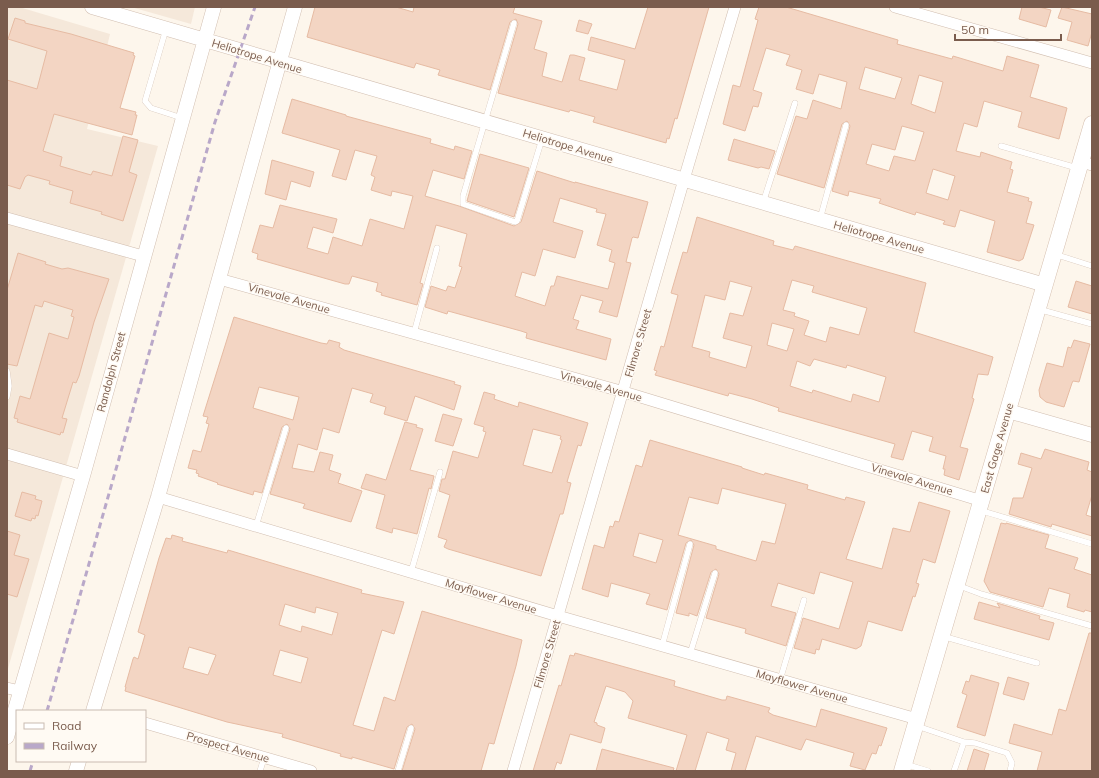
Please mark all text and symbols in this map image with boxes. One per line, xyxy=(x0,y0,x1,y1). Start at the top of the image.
scale bar xyxy=(955,16,1061,42)
text: 50 m xyxy=(961,22,989,37)
street label: Heliotrope Avenue xyxy=(210,36,304,76)
street label: Heliotrope Avenue xyxy=(521,126,615,166)
street label: Heliotrope Avenue xyxy=(832,217,926,257)
street label: Vinevale Avenue xyxy=(246,280,332,316)
street label: Filmore Street xyxy=(622,307,654,379)
street label: Randolph Street xyxy=(94,330,128,414)
street label: Vinevale Avenue xyxy=(558,368,644,404)
street label: East Gage Avenue xyxy=(977,401,1017,495)
street label: Vinevale Avenue xyxy=(869,460,955,498)
street label: Mayflower Avenue xyxy=(443,575,539,617)
street label: Filmore Street xyxy=(531,618,563,690)
street label: Mayflower Avenue xyxy=(754,666,850,706)
legend xyxy=(16,710,146,762)
text: Road xyxy=(52,718,81,733)
street label: Prospect Avenue xyxy=(185,728,271,766)
text: Railway xyxy=(52,738,98,753)

